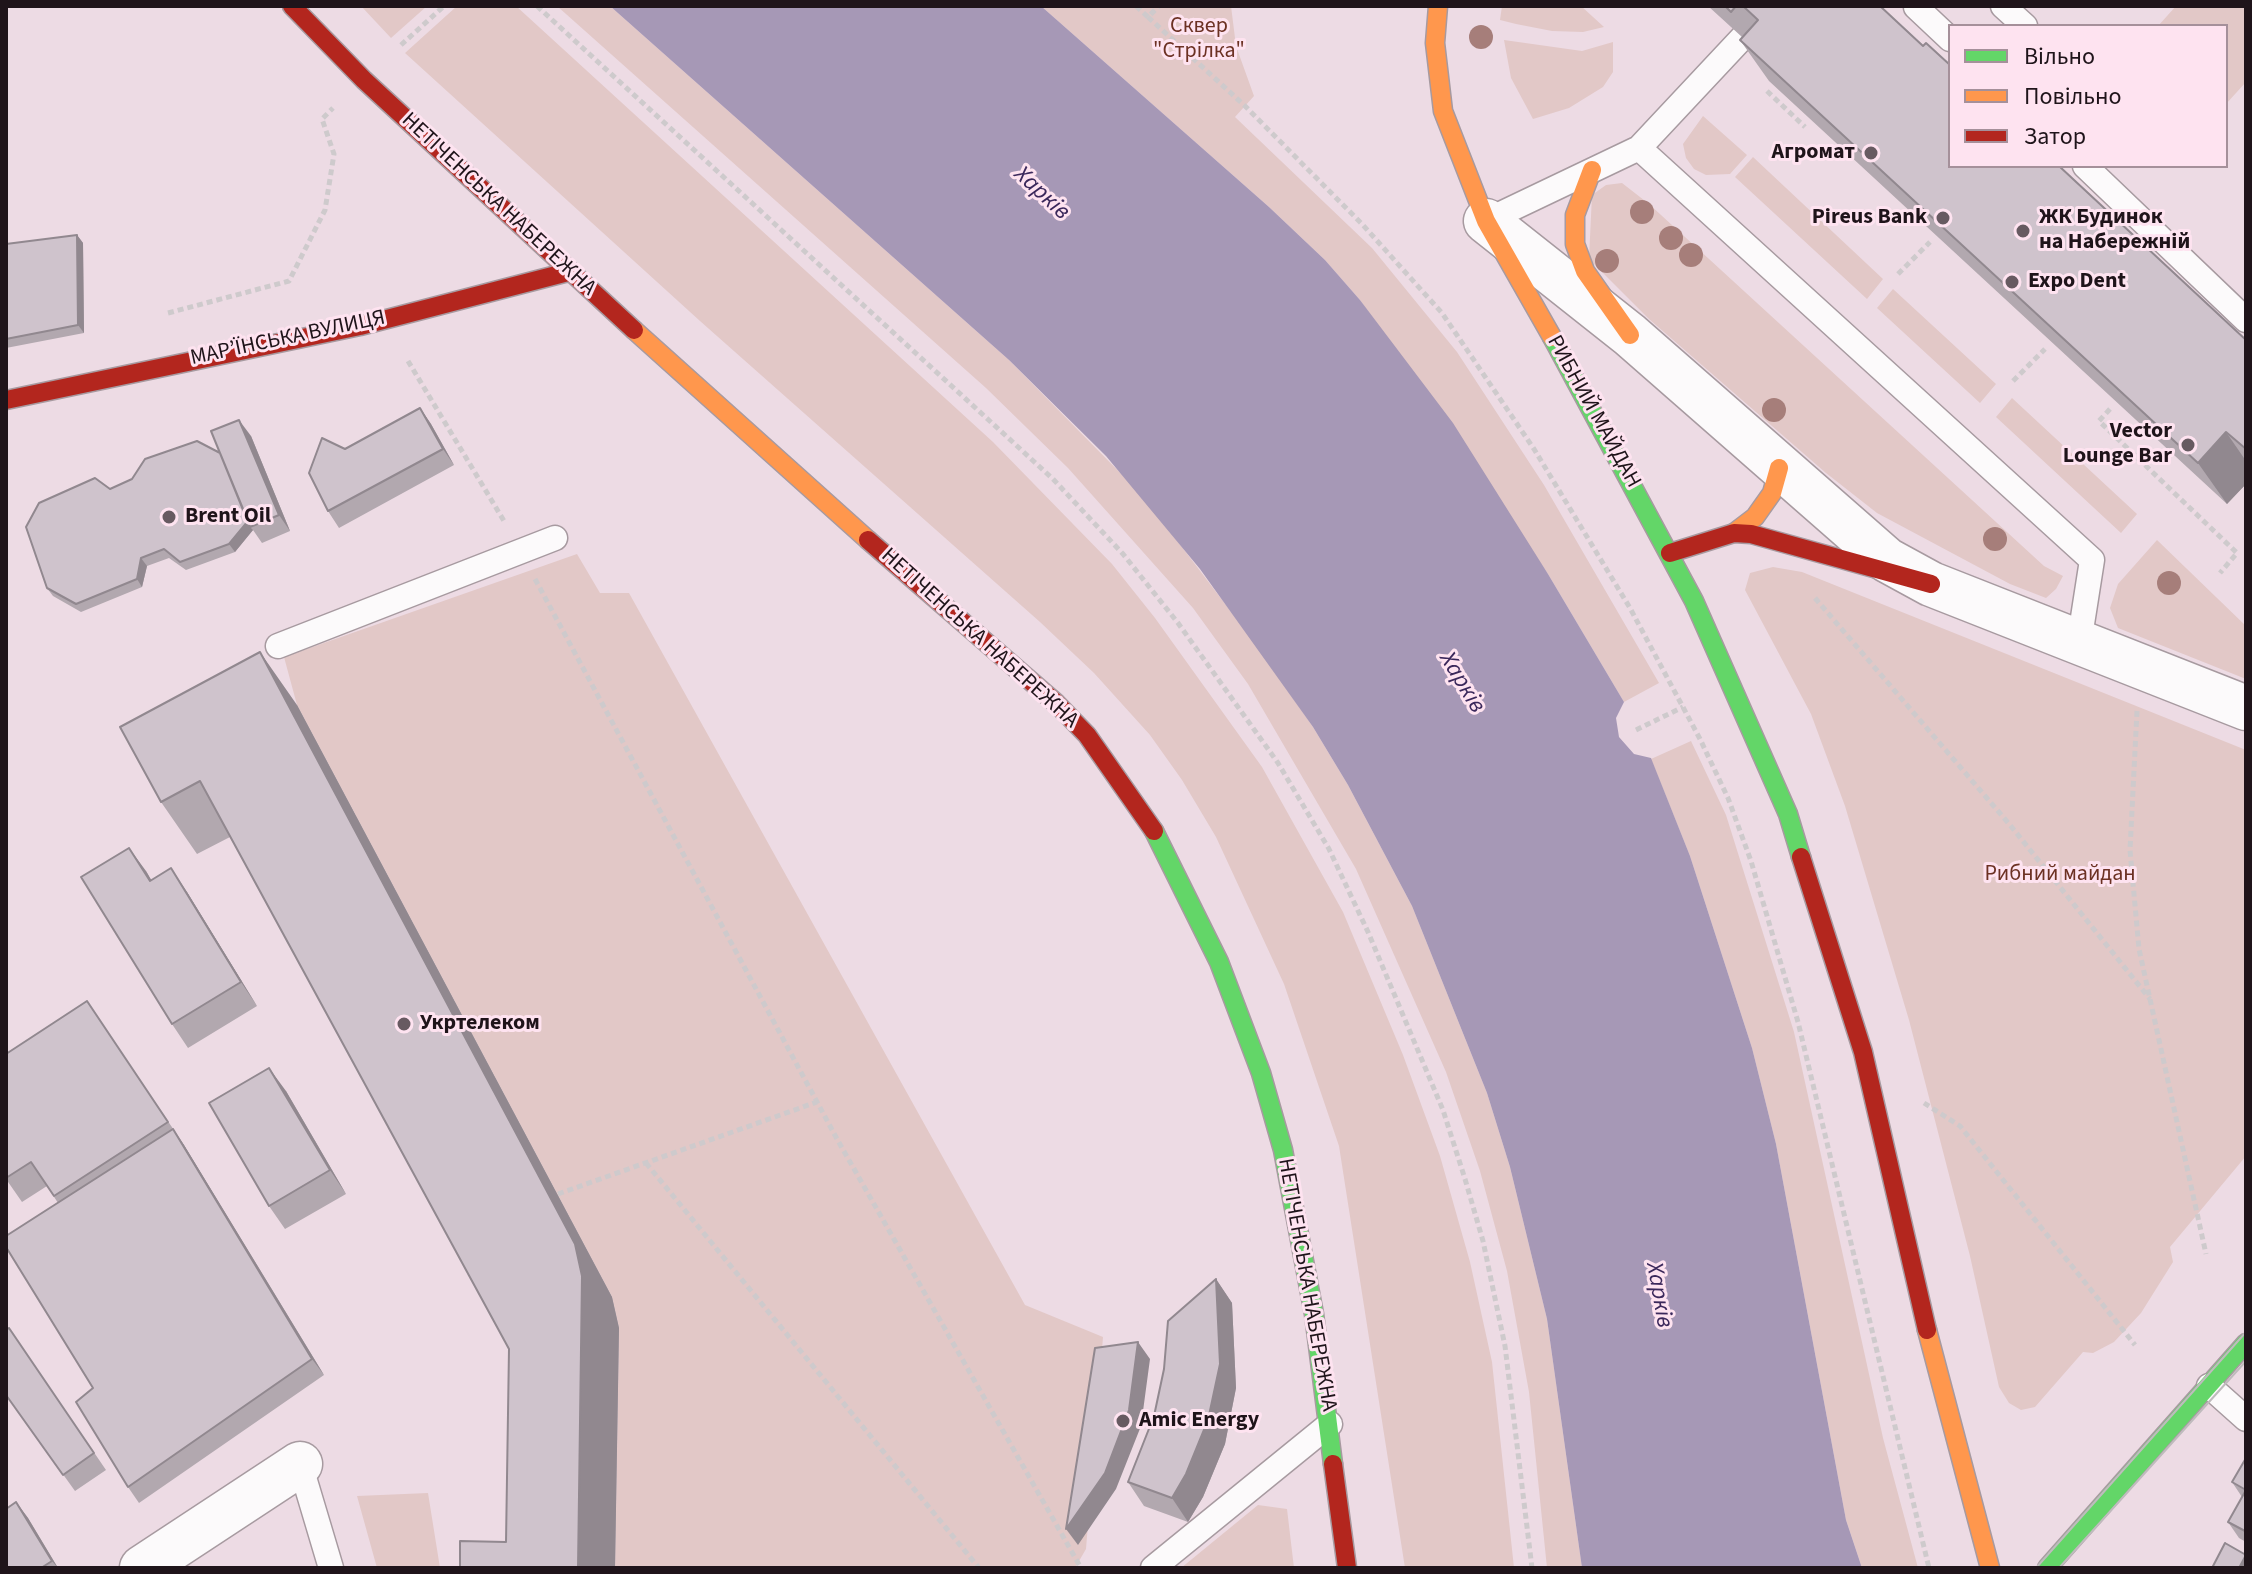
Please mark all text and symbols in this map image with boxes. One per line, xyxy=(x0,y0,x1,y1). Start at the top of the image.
park label: Сквер "Стрілка" xyxy=(1153,14,1245,66)
legend xyxy=(1948,24,2228,168)
text: Вільно xyxy=(2024,39,2095,74)
text: Повільно xyxy=(2024,79,2122,114)
street label: НЕТІЧЕНСЬКА НАБЕРЕЖНА xyxy=(395,108,601,302)
text: Затор xyxy=(2024,119,2086,154)
place label: Агромат xyxy=(1772,140,1855,166)
marker: Агромат xyxy=(1862,144,1880,162)
water label: Харків xyxy=(1007,161,1075,227)
place label: Pireus Bank xyxy=(1812,205,1927,231)
place label: ЖК Будинок на Набережній xyxy=(2039,205,2190,256)
marker: Pireus Bank xyxy=(1934,209,1952,227)
marker: ЖК Будинок на Набережній xyxy=(2014,222,2032,240)
place label: Expo Dent xyxy=(2028,269,2126,295)
marker: Expo Dent xyxy=(2003,273,2021,291)
street label: МАР’ЇНСЬКА ВУЛИЦЯ xyxy=(188,305,388,373)
street label: РИБНИЙ МАЙДАН xyxy=(1540,331,1646,493)
place label: Vector Lounge Bar xyxy=(2063,419,2172,470)
marker: Vector Lounge Bar xyxy=(2179,436,2197,454)
place label: Brent Oil xyxy=(185,504,271,530)
marker: Brent Oil xyxy=(160,508,178,526)
street label: НЕТІЧЕНСЬКА НАБЕРЕЖНА xyxy=(875,543,1083,735)
water label: Харків xyxy=(1432,647,1490,719)
park label: Рибний майдан xyxy=(1984,862,2136,888)
place label: Укртелеком xyxy=(420,1011,540,1037)
marker: Укртелеком xyxy=(395,1015,413,1033)
street label: НЕТІЧЕНСЬКА НАБЕРЕЖНА xyxy=(1271,1156,1341,1414)
water label: Харків xyxy=(1638,1260,1678,1330)
place label: Amic Energy xyxy=(1139,1408,1259,1434)
marker: Amic Energy xyxy=(1114,1412,1132,1430)

